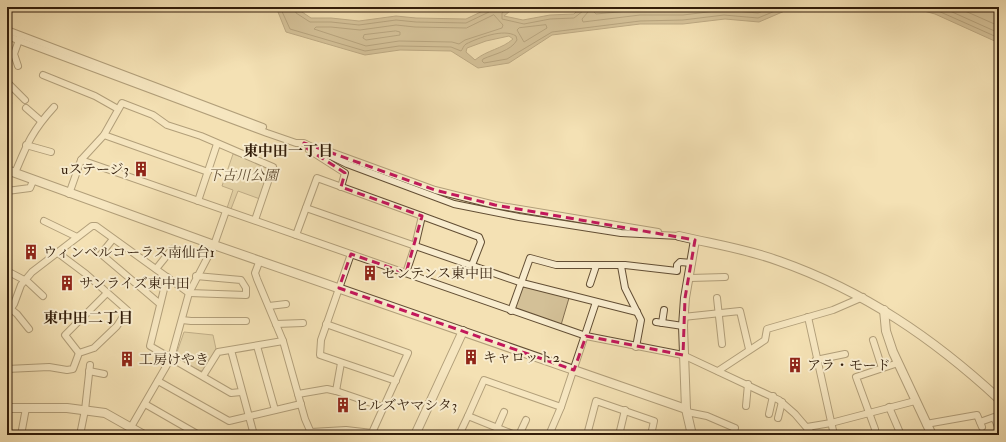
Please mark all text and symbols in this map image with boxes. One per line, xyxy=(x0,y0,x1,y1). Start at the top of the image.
district label: 東中田一丁目 xyxy=(243,142,333,161)
building icon: uステージ3 xyxy=(132,160,150,178)
place label: uステージ3 xyxy=(61,161,129,178)
park label: 下古川公園 xyxy=(208,167,280,184)
building icon: ウィンベルコーラス南仙台1 xyxy=(22,243,40,261)
place label: ウィンベルコーラス南仙台1 xyxy=(43,244,215,261)
building icon: センテンス東中田 xyxy=(361,264,379,282)
place label: センテンス東中田 xyxy=(382,265,493,282)
building icon: サンライズ東中田 xyxy=(58,274,76,292)
place label: サンライズ東中田 xyxy=(79,275,190,292)
district label: 東中田二丁目 xyxy=(43,309,133,328)
building icon: キャロット2 xyxy=(462,348,480,366)
place label: キャロット2 xyxy=(483,349,560,366)
building icon: 工房けやき xyxy=(118,350,136,368)
place label: 工房けやき xyxy=(139,351,209,368)
building icon: アラ・モード xyxy=(786,356,804,374)
place label: アラ・モード xyxy=(807,357,890,374)
building icon: ヒルズヤマシタ3 xyxy=(334,396,352,414)
place label: ヒルズヤマシタ3 xyxy=(355,397,457,414)

